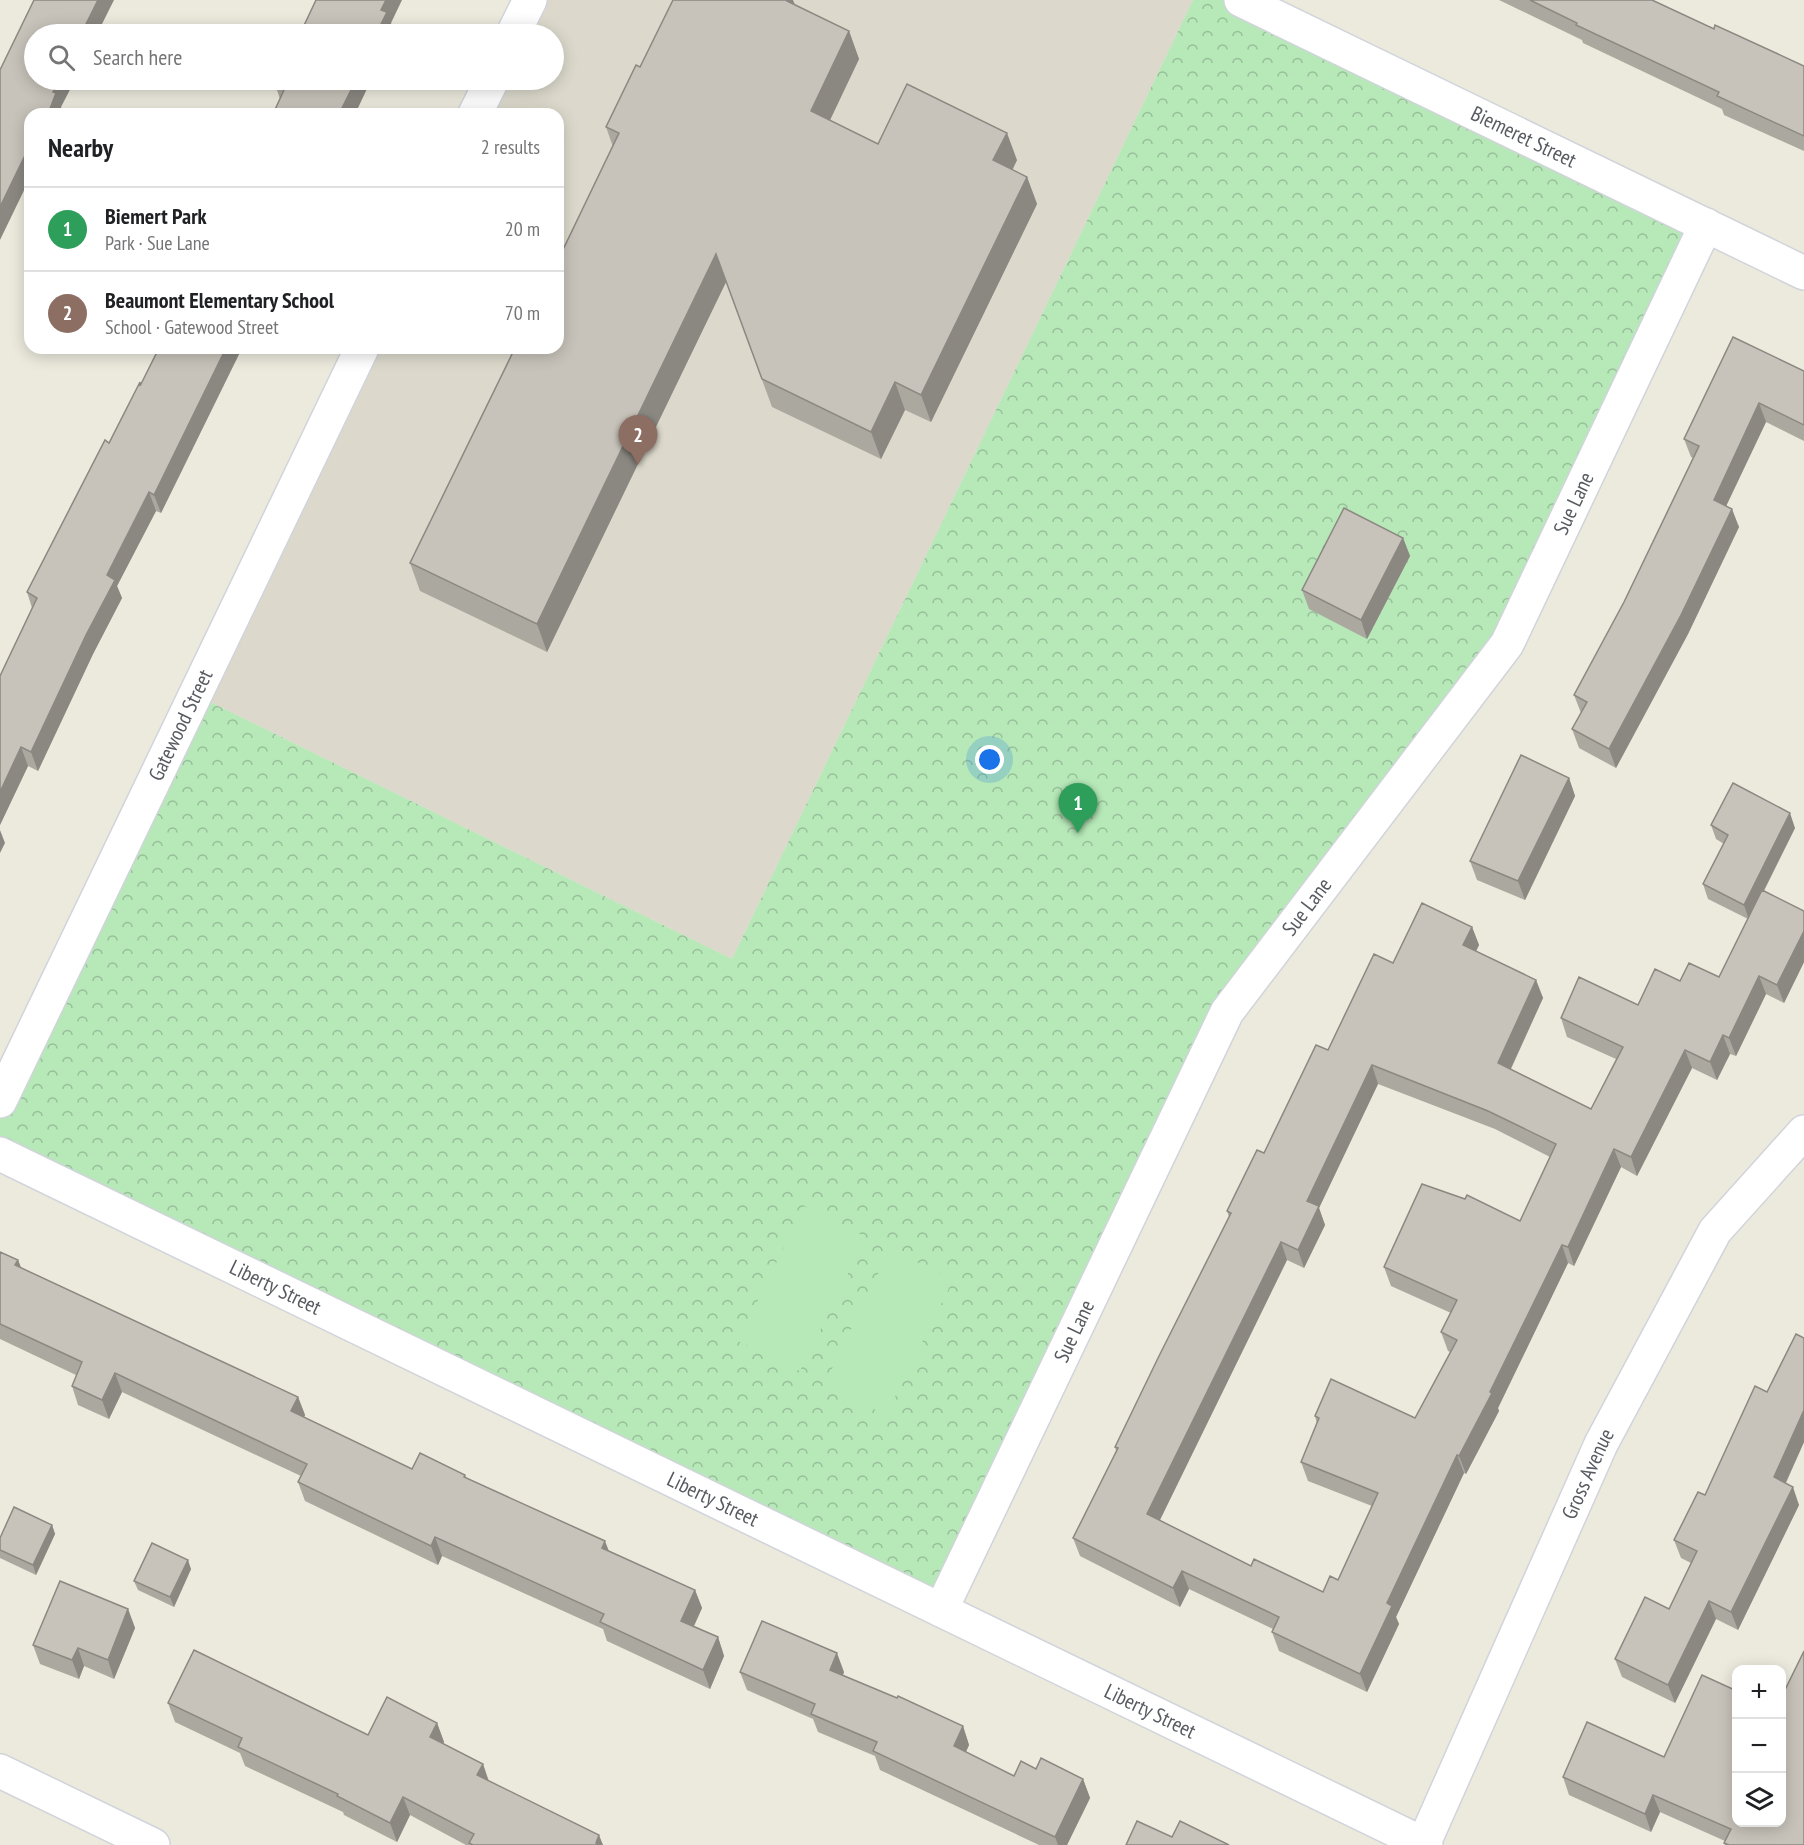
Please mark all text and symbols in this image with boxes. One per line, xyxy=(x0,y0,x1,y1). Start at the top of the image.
search box xyxy=(24,24,564,90)
icon: search xyxy=(45,41,78,74)
text: Search here xyxy=(93,43,182,71)
street label: Biemeret Street xyxy=(1467,100,1581,174)
text: Nearby xyxy=(48,131,113,164)
text: 2 results xyxy=(481,134,540,160)
text: Biemert Park xyxy=(105,202,207,230)
text: 1 xyxy=(63,216,72,242)
text: 20 m xyxy=(505,216,540,242)
text: Park · Sue Lane xyxy=(105,230,210,256)
text: Beaumont Elementary School xyxy=(105,286,334,314)
text: 2 xyxy=(63,300,72,326)
text: 70 m xyxy=(505,300,540,326)
text: School · Gatewood Street xyxy=(105,314,279,340)
pin: 2 xyxy=(618,416,658,465)
street label: Sue Lane xyxy=(1547,468,1600,539)
street label: Gatewood Street xyxy=(142,665,219,785)
your location xyxy=(975,745,1004,774)
pin: 1 xyxy=(1058,784,1098,833)
street label: Sue Lane xyxy=(1276,872,1337,941)
street label: Liberty Street xyxy=(225,1253,326,1321)
street label: Sue Lane xyxy=(1047,1295,1100,1367)
street label: Gross Avenue xyxy=(1555,1424,1620,1523)
street label: Liberty Street xyxy=(663,1465,763,1533)
map controls xyxy=(1732,1665,1786,1827)
button: + xyxy=(1732,1665,1786,1719)
street label: Liberty Street xyxy=(1100,1677,1201,1745)
button: − xyxy=(1732,1719,1786,1773)
button: layers xyxy=(1732,1773,1786,1827)

